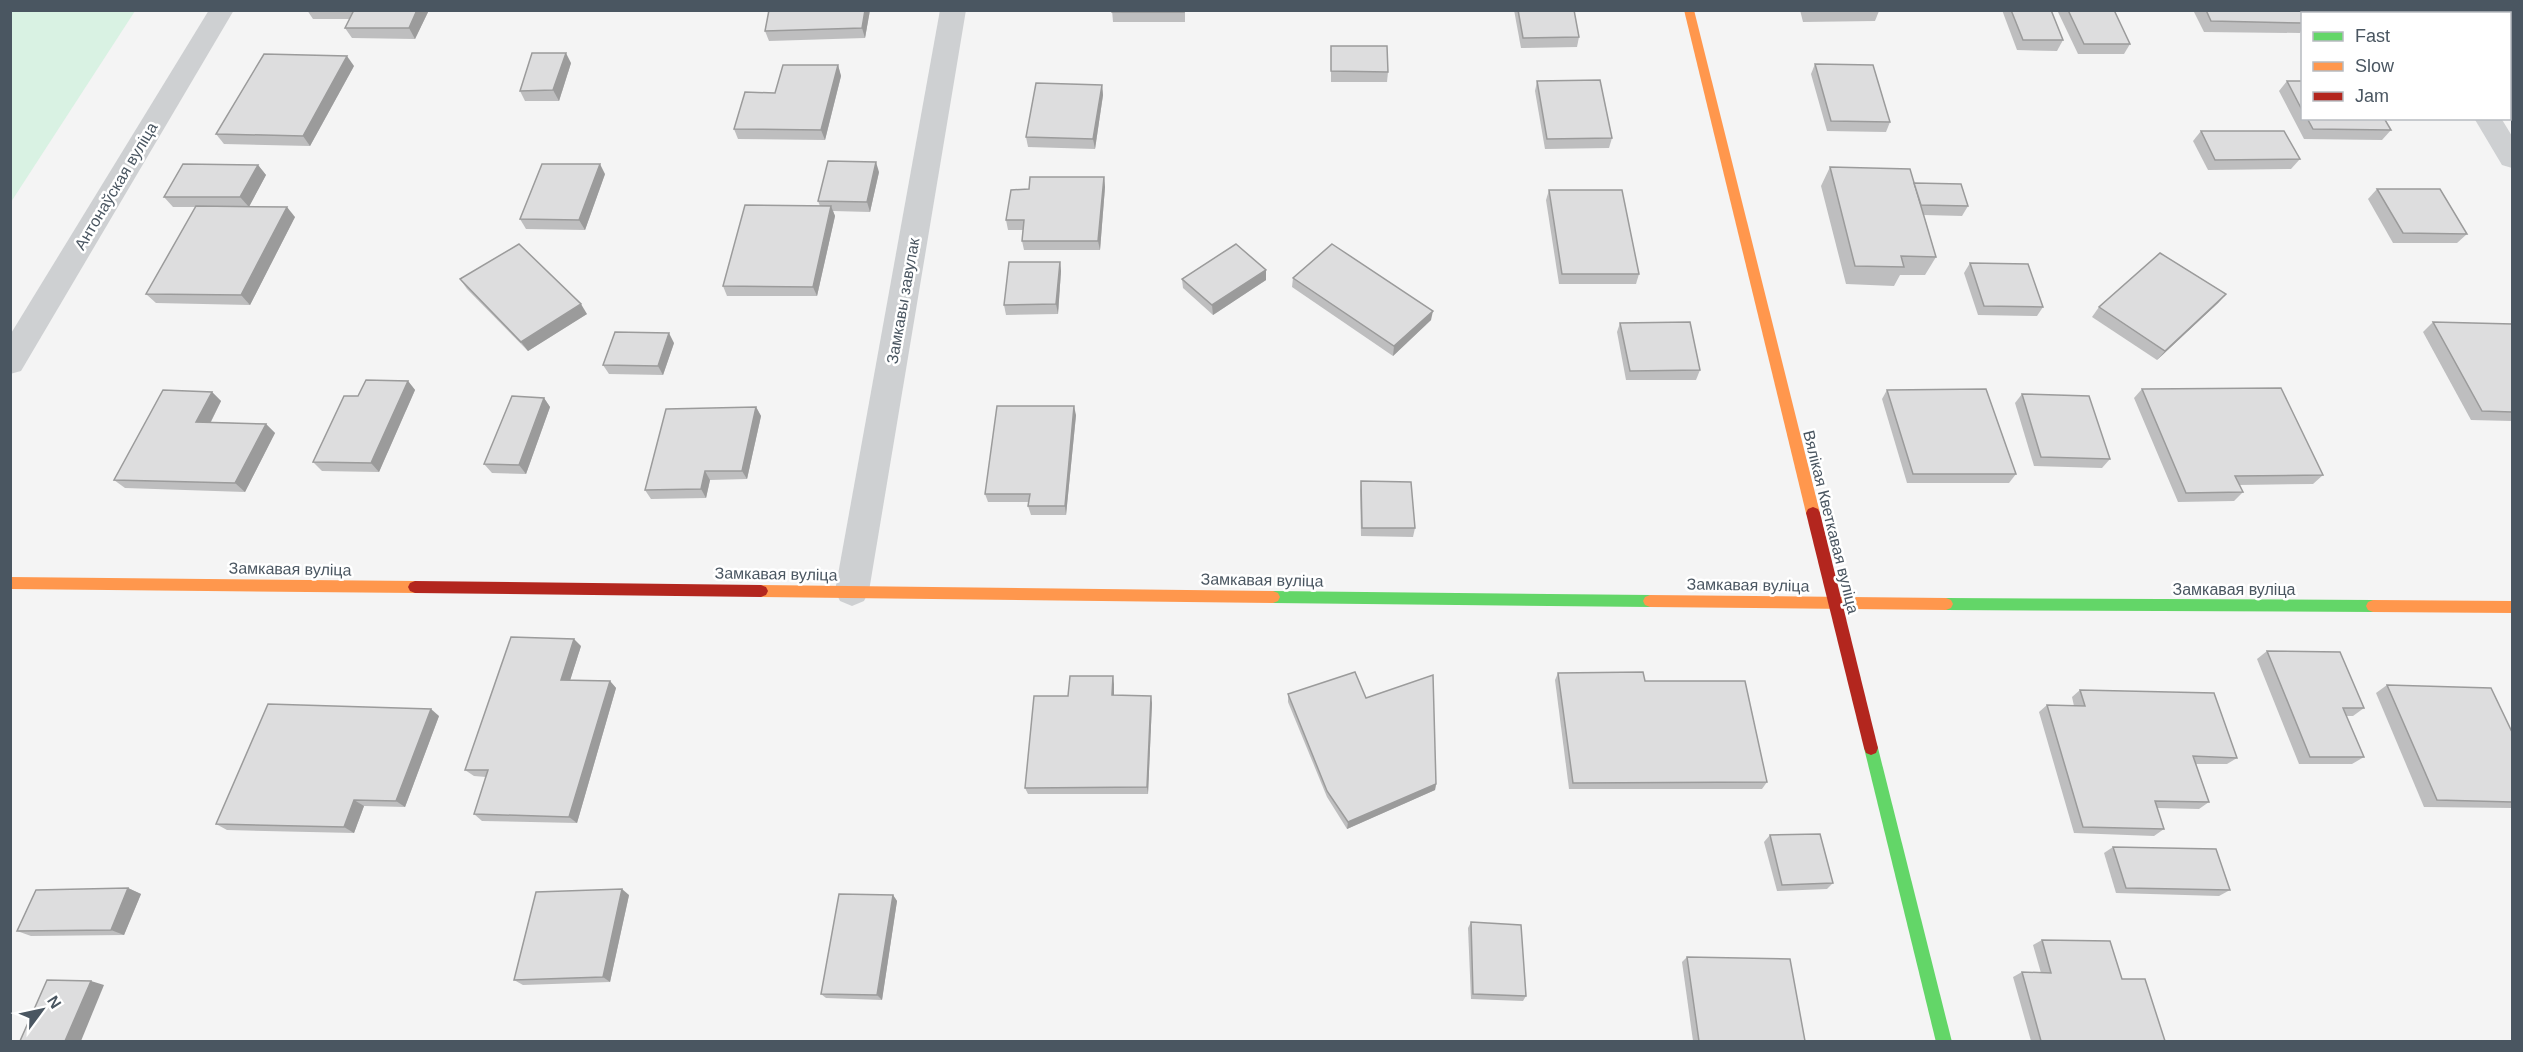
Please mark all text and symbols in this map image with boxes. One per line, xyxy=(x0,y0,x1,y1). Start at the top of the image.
legend xyxy=(2301,12,2511,120)
text: Fast xyxy=(2355,26,2390,46)
text: Slow xyxy=(2355,56,2395,76)
text: Jam xyxy=(2355,86,2389,106)
street label: Антонаўская вуліца xyxy=(71,119,161,253)
street label: Замкавы завулак xyxy=(884,236,923,365)
street label: Вялікая Кветкавая вуліца xyxy=(1800,429,1862,615)
street label: Замкавая вуліца xyxy=(228,559,352,579)
street label: Замкавая вуліца xyxy=(714,564,838,584)
street label: Замкавая вуліца xyxy=(1200,570,1324,590)
street label: Замкавая вуліца xyxy=(1686,575,1810,595)
street label: Замкавая вуліца xyxy=(2173,581,2296,598)
north arrow xyxy=(12,980,72,1040)
text: N xyxy=(44,993,64,1012)

